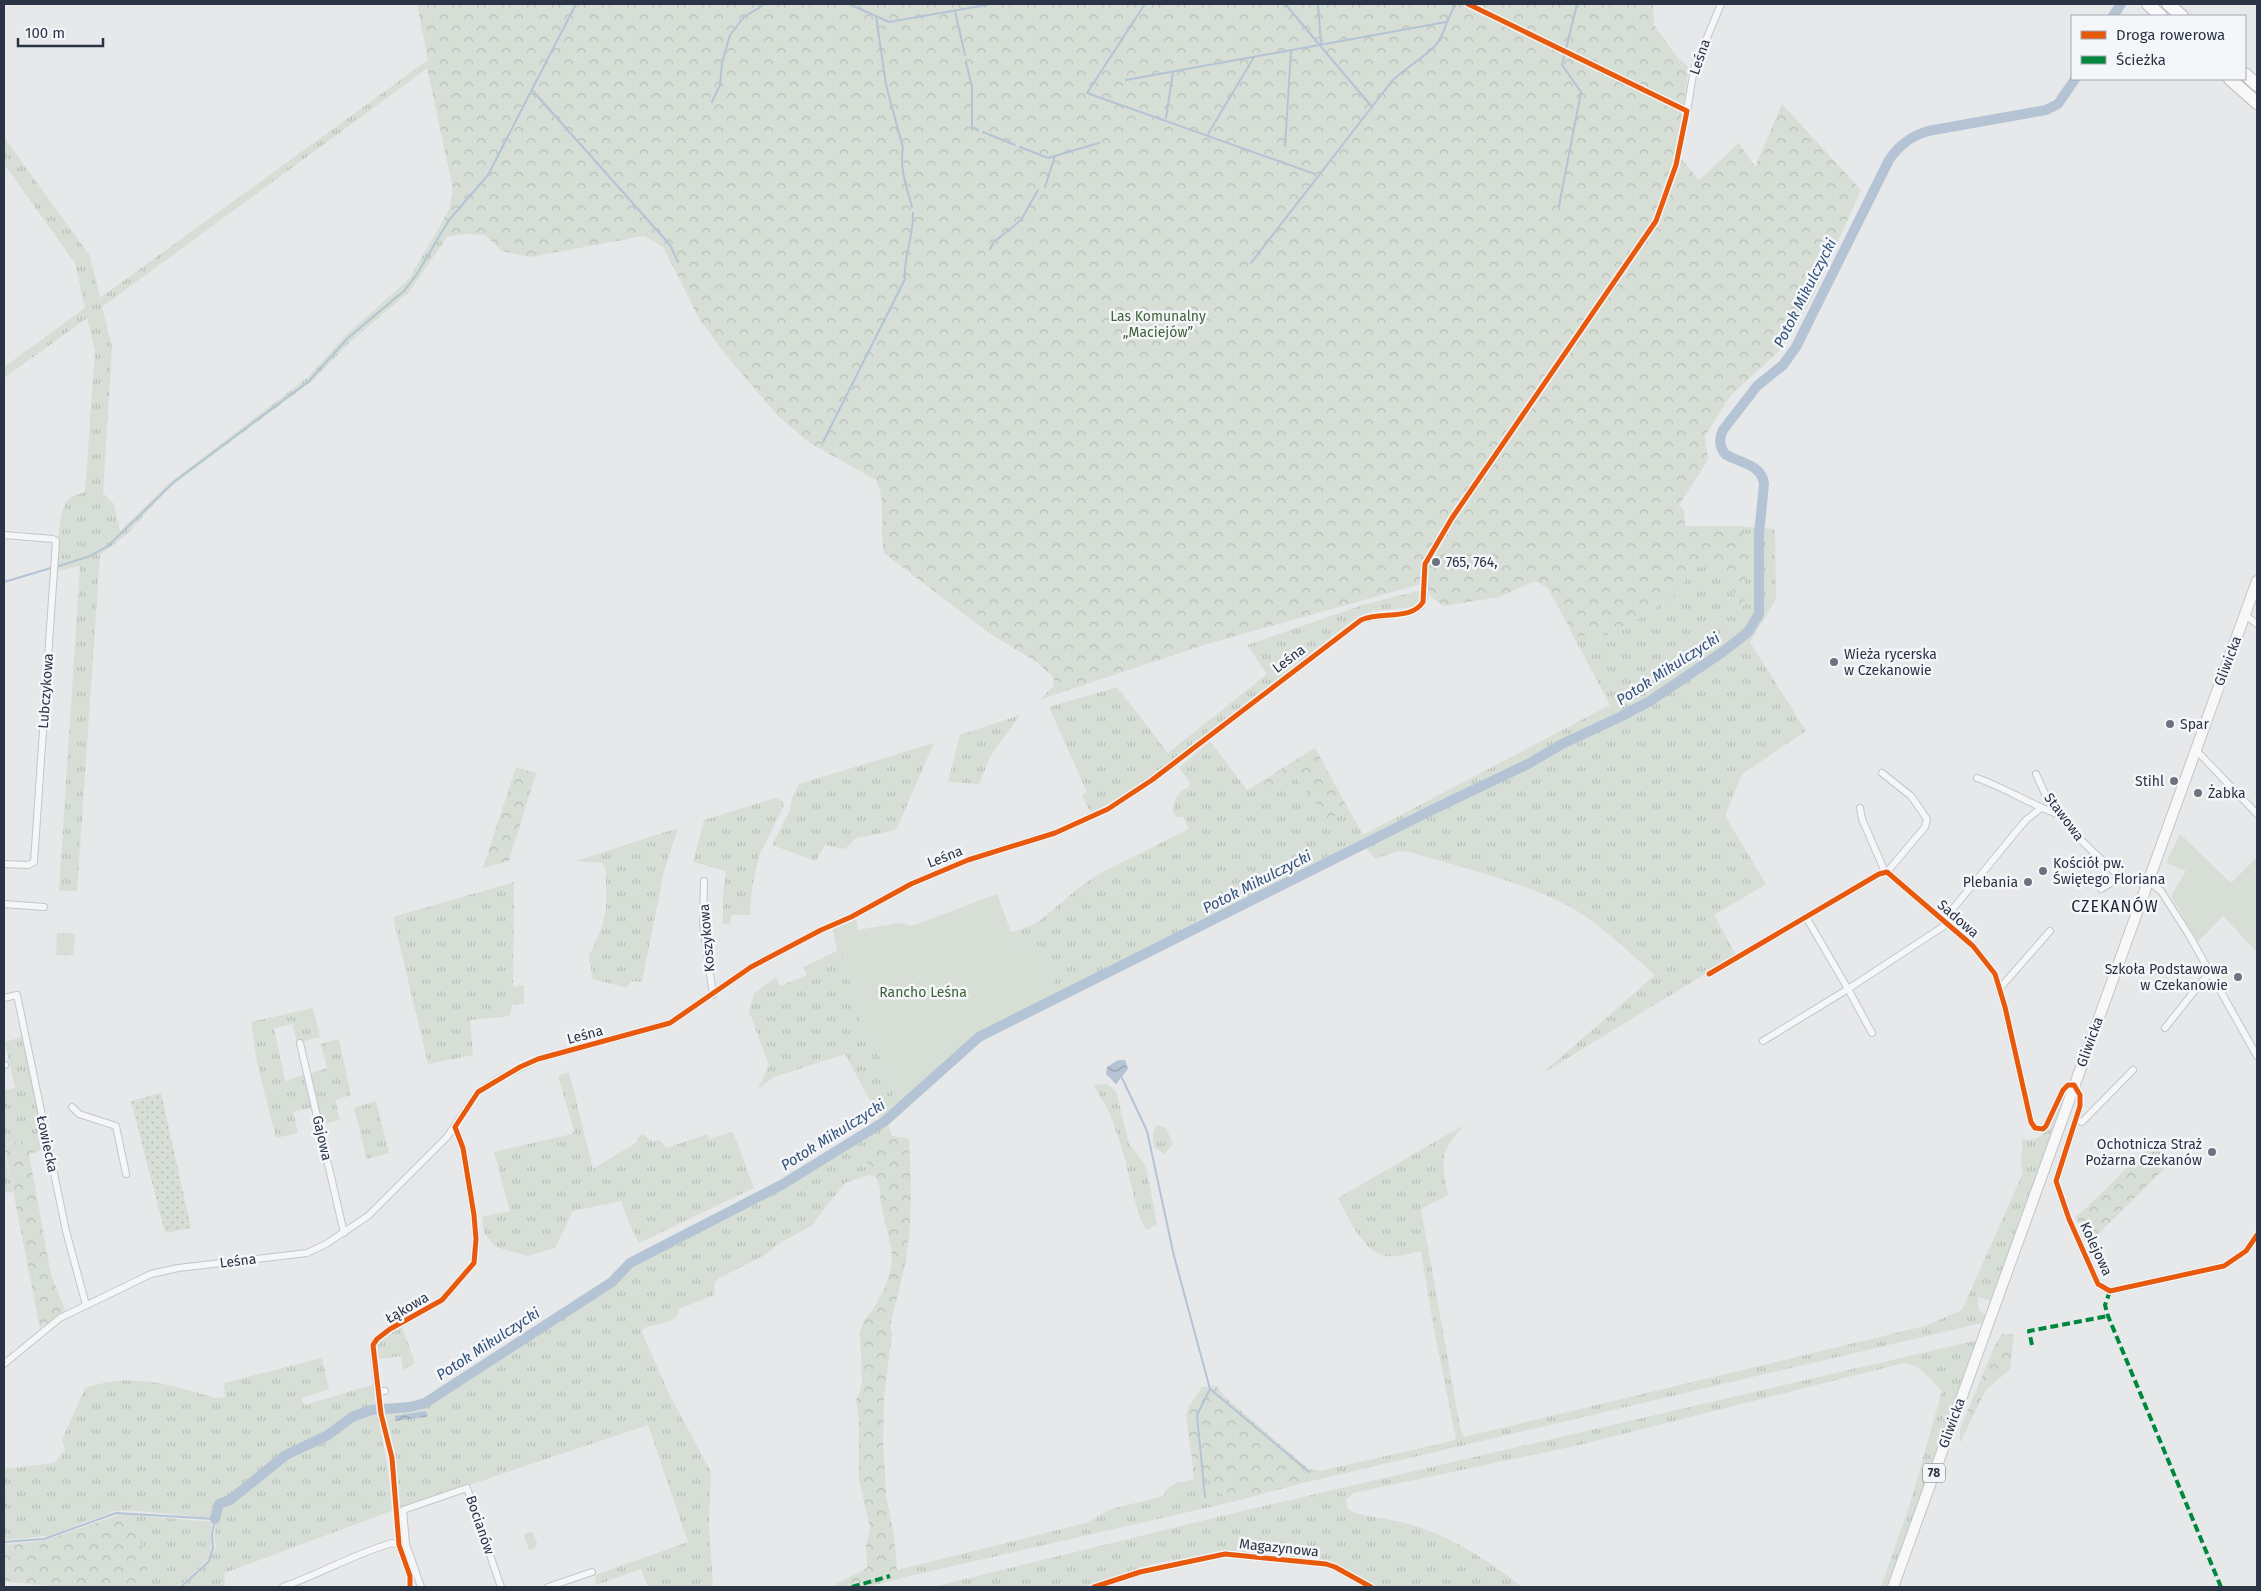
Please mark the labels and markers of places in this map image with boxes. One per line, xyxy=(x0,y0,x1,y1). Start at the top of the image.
place label: 765, 764, xyxy=(1446,554,1498,571)
marker: 765, 764, xyxy=(1430,556,1442,568)
place label: Wieża rycerska w Czekanowie xyxy=(1844,646,1937,679)
marker: Wieża rycerska w Czekanowie xyxy=(1828,656,1840,668)
place label: Spar xyxy=(2180,716,2209,733)
marker: Spar xyxy=(2164,718,2176,730)
place label: Stihl xyxy=(2135,773,2164,790)
marker: Stihl xyxy=(2168,775,2180,787)
place label: Żabka xyxy=(2208,784,2246,802)
marker: Żabka xyxy=(2192,787,2204,799)
place label: Kościół pw. Świętego Floriana xyxy=(2053,855,2165,888)
marker: Kościół pw. Świętego Floriana xyxy=(2037,865,2049,877)
place label: Plebania xyxy=(1963,874,2018,891)
marker: Plebania xyxy=(2022,876,2034,888)
place label: Szkoła Podstawowa w Czekanowie xyxy=(2105,961,2228,994)
marker: Szkoła Podstawowa w Czekanowie xyxy=(2232,971,2244,983)
place label: Ochotnicza Straż Pożarna Czekanów xyxy=(2085,1136,2202,1169)
marker: Ochotnicza Straż Pożarna Czekanów xyxy=(2206,1146,2218,1158)

